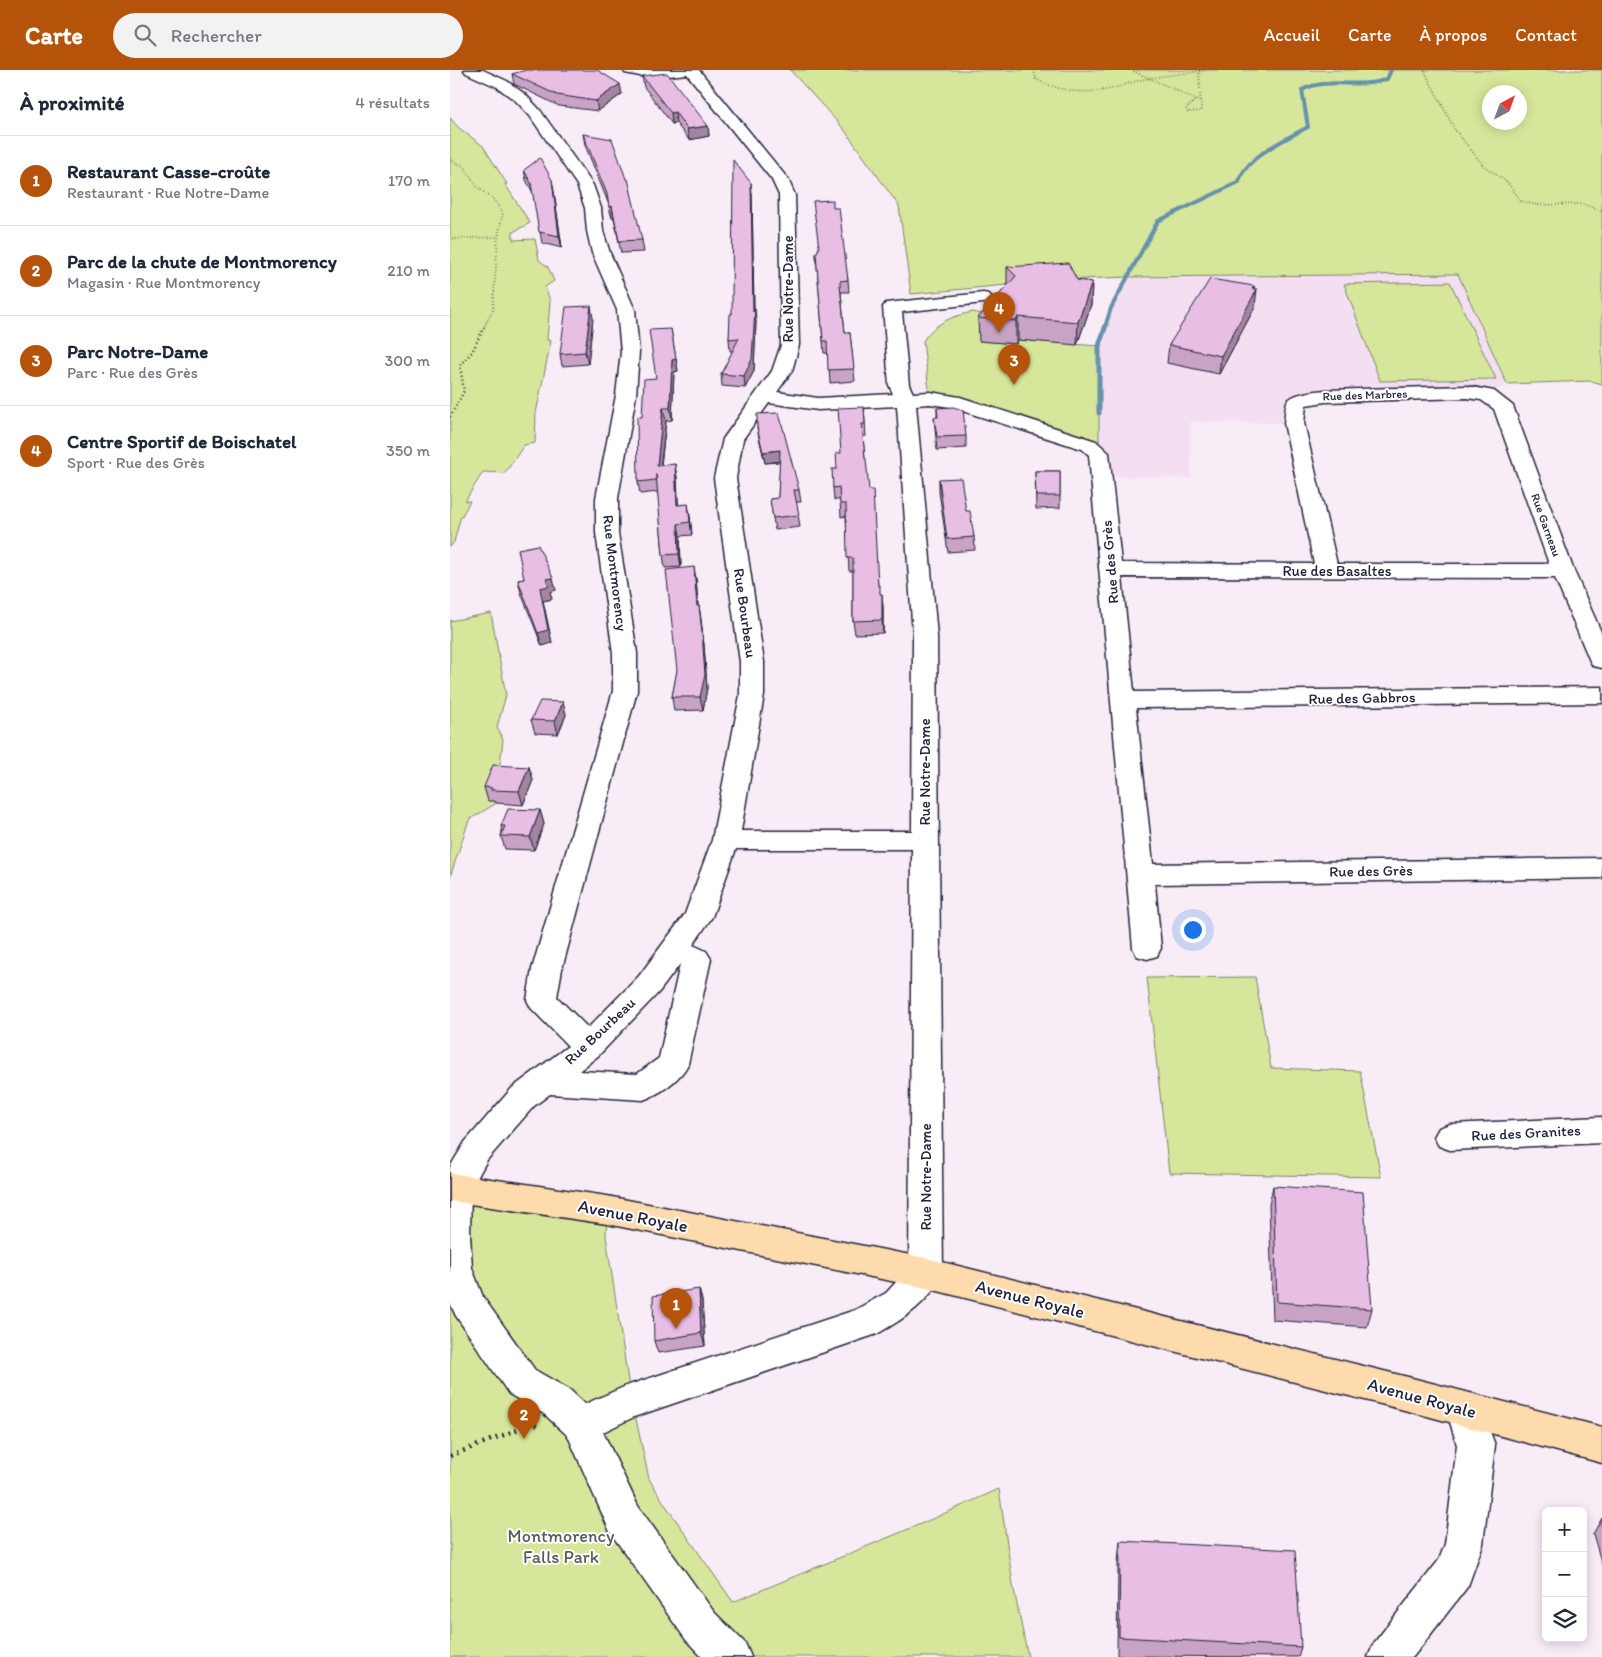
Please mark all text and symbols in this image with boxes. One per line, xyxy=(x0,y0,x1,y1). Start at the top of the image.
search box xyxy=(113,13,463,58)
text: Carte xyxy=(25,21,83,50)
icon: search xyxy=(131,21,159,49)
text: Rechercher xyxy=(171,24,262,47)
text: Accueil xyxy=(1264,24,1320,46)
text: Carte xyxy=(1348,24,1391,46)
text: À propos xyxy=(1419,24,1487,46)
text: Contact xyxy=(1515,24,1577,46)
north arrow xyxy=(1482,85,1527,130)
text: À proximité xyxy=(20,90,125,115)
text: 4 résultats xyxy=(355,93,430,112)
text: Restaurant Casse-croûte xyxy=(67,160,270,183)
text: 1 xyxy=(32,171,40,190)
text: 170 m xyxy=(388,171,430,190)
text: Restaurant · Rue Notre-Dame xyxy=(67,183,269,202)
street label: Rue Notre-Dame xyxy=(779,235,797,343)
text: Parc de la chute de Montmorency xyxy=(67,250,337,273)
text: 2 xyxy=(32,261,40,280)
text: 210 m xyxy=(387,261,430,280)
text: Magasin · Rue Montmorency xyxy=(67,273,260,292)
pin: 4 xyxy=(983,292,1015,333)
text: Parc Notre-Dame xyxy=(67,340,208,363)
pin: 3 xyxy=(998,344,1030,385)
text: 3 xyxy=(32,351,40,370)
text: 300 m xyxy=(385,351,430,370)
text: Parc · Rue des Grès xyxy=(67,363,198,382)
street label: Rue des Marbres xyxy=(1322,387,1408,403)
text: Centre Sportif de Boischatel xyxy=(67,430,296,453)
text: 4 xyxy=(31,441,41,460)
text: 350 m xyxy=(386,441,430,460)
text: Sport · Rue des Grès xyxy=(67,453,205,472)
street label: Rue Garneau xyxy=(1528,491,1564,559)
street label: Rue Montmorency xyxy=(599,514,631,632)
street label: Rue des Grès xyxy=(1097,519,1123,604)
street label: Rue des Basaltes xyxy=(1283,562,1392,580)
street label: Rue Bourbeau xyxy=(730,567,760,659)
street label: Rue des Gabbros xyxy=(1308,688,1416,708)
street label: Rue Notre-Dame xyxy=(916,718,934,826)
street label: Rue des Grès xyxy=(1329,861,1413,881)
your location xyxy=(1180,917,1206,943)
street label: Rue Bourbeau xyxy=(561,994,639,1068)
street label: Rue des Granites xyxy=(1471,1121,1581,1145)
street label: Rue Notre-Dame xyxy=(917,1123,935,1231)
street label: Avenue Royale xyxy=(576,1195,690,1237)
street label: Avenue Royale xyxy=(973,1275,1087,1323)
pin: 1 xyxy=(660,1288,692,1329)
street label: Avenue Royale xyxy=(1365,1373,1479,1423)
pin: 2 xyxy=(508,1398,540,1439)
map controls xyxy=(1542,1507,1587,1642)
button: + xyxy=(1542,1507,1587,1552)
park label: Montmorency Falls Park xyxy=(508,1525,615,1568)
button: − xyxy=(1542,1552,1587,1597)
button: layers xyxy=(1542,1597,1587,1642)

